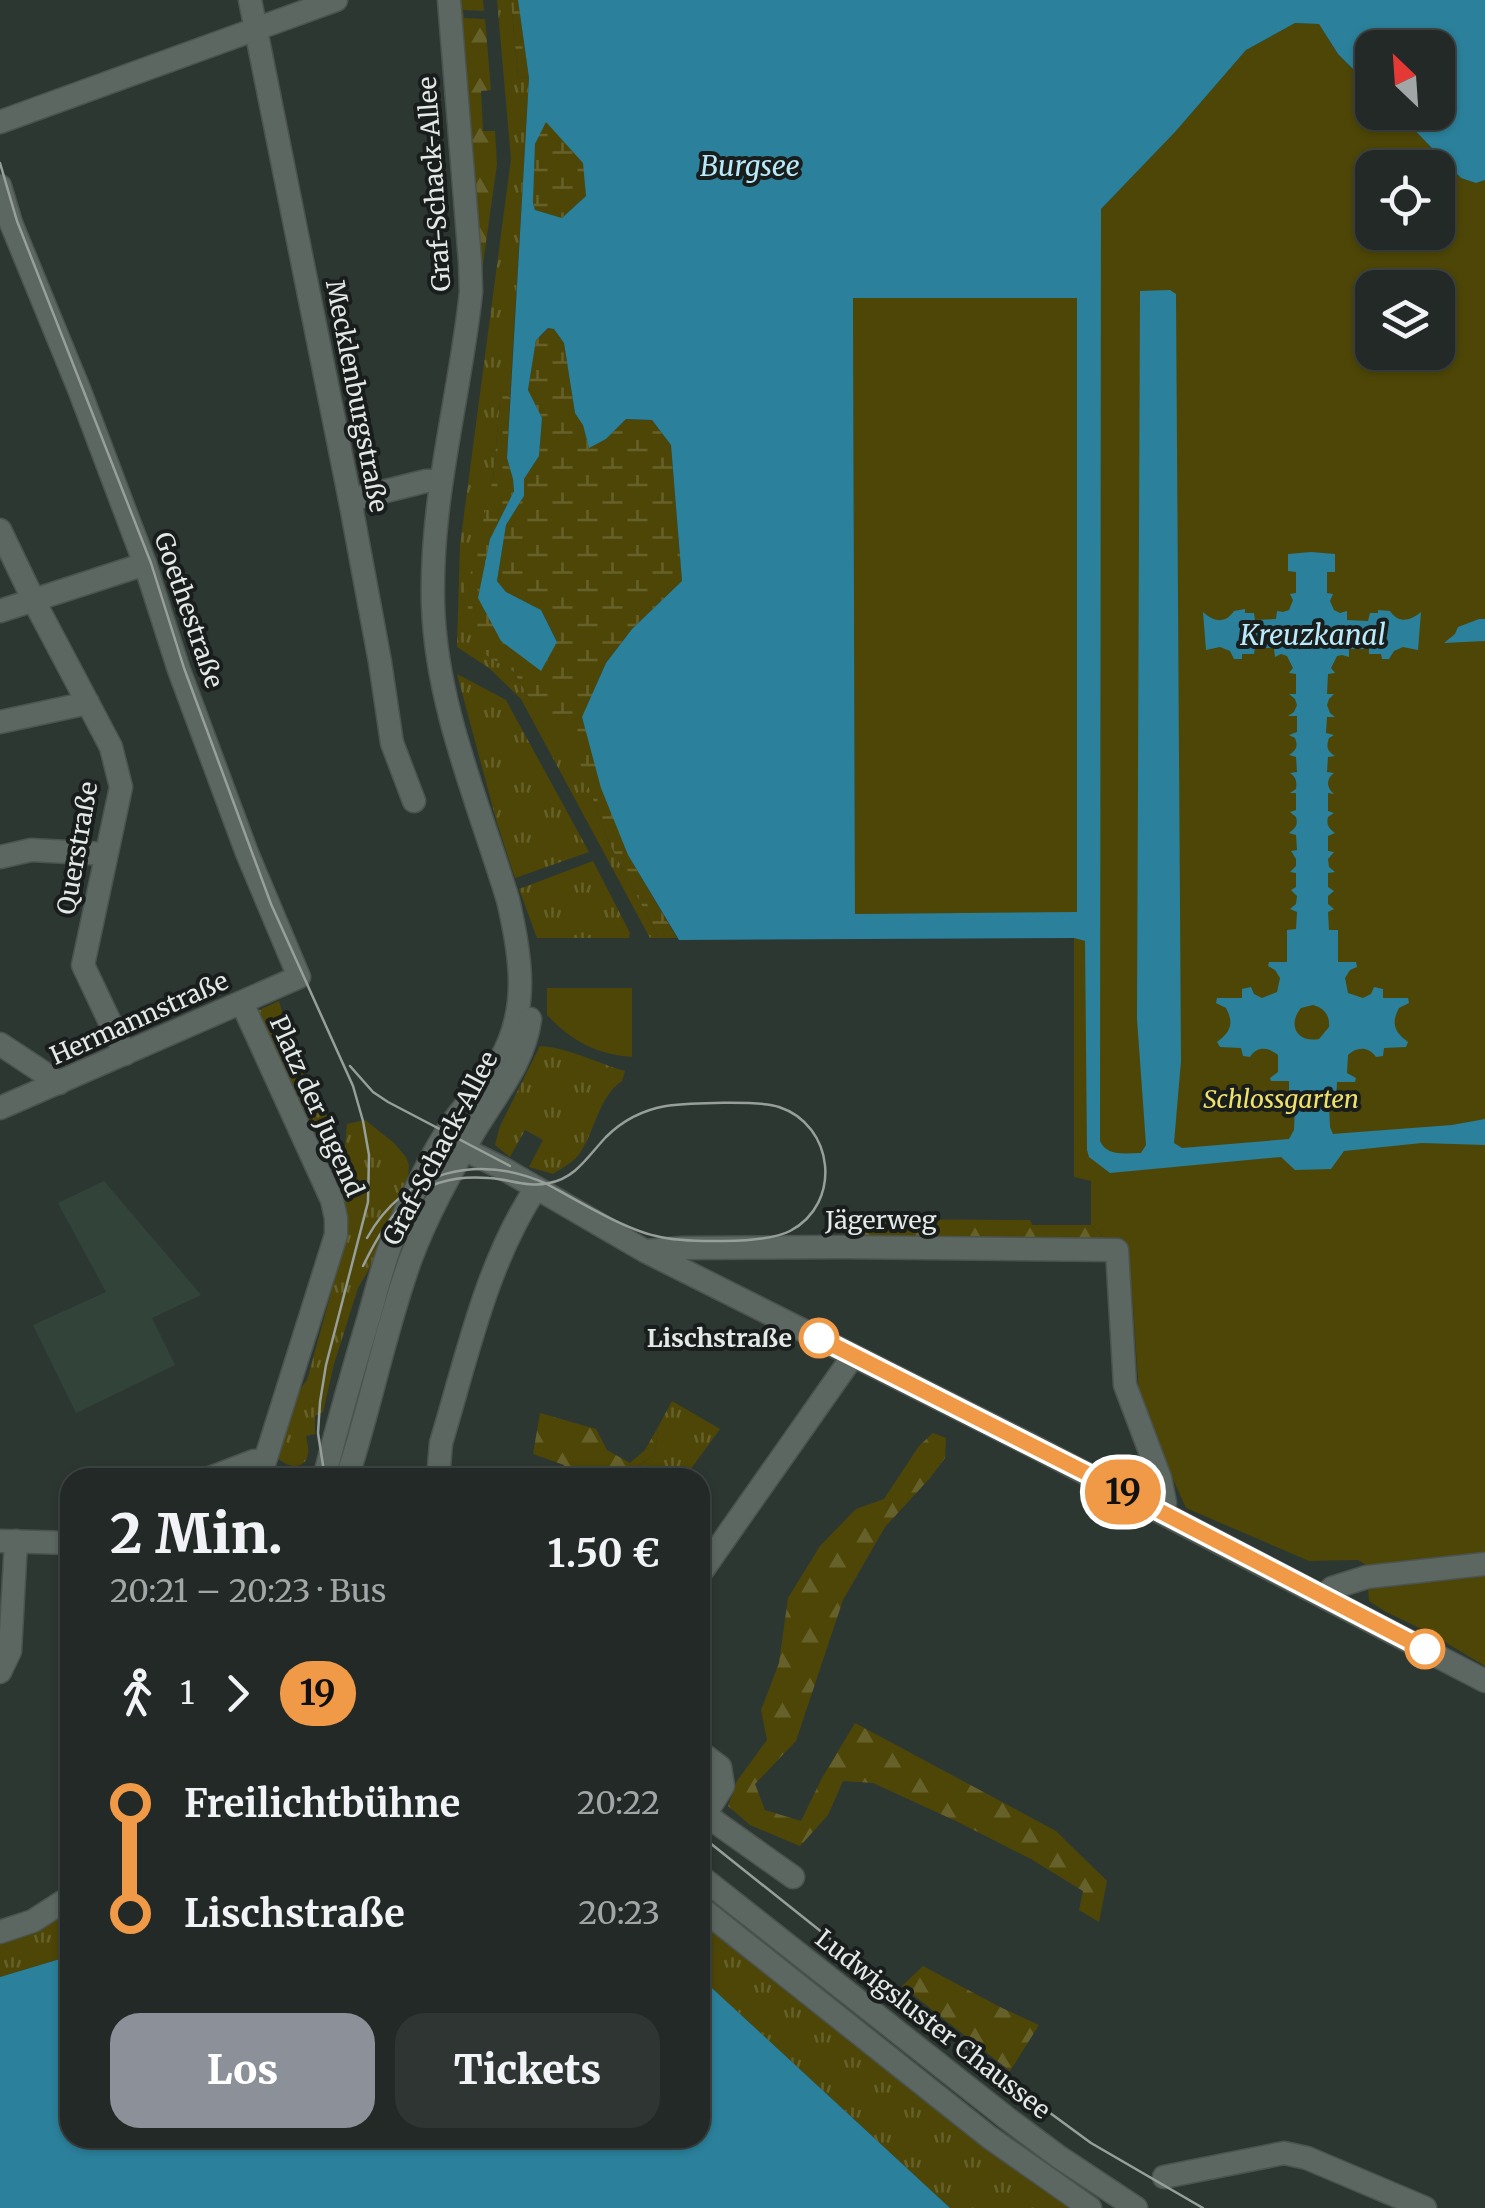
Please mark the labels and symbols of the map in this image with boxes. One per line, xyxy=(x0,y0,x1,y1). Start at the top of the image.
north arrow xyxy=(1355,30,1455,130)
street label: Graf-Schack-Allee xyxy=(411,75,457,293)
water label: Burgsee xyxy=(700,148,800,184)
street label: Mecklenburgstraße xyxy=(319,277,395,515)
street label: Goethestraße xyxy=(147,528,231,692)
water label: Kreuzkanal xyxy=(1239,617,1386,653)
street label: Querstraße xyxy=(50,779,104,917)
street label: Hermannstraße xyxy=(45,964,233,1072)
street label: Platz der Jugend xyxy=(263,1011,371,1201)
street label: Graf-Schack-Allee xyxy=(375,1045,505,1251)
park label: Schlossgarten xyxy=(1203,1083,1359,1115)
street label: Jägerweg xyxy=(824,1204,937,1236)
marker: Lischstraße xyxy=(800,1319,838,1357)
place label: Lischstraße xyxy=(647,1322,792,1354)
line badge: 19 xyxy=(1078,1460,1168,1524)
unlabelled marker xyxy=(1406,1630,1444,1668)
street label: Ludwigsluster Chaussee xyxy=(809,1922,1057,2126)

